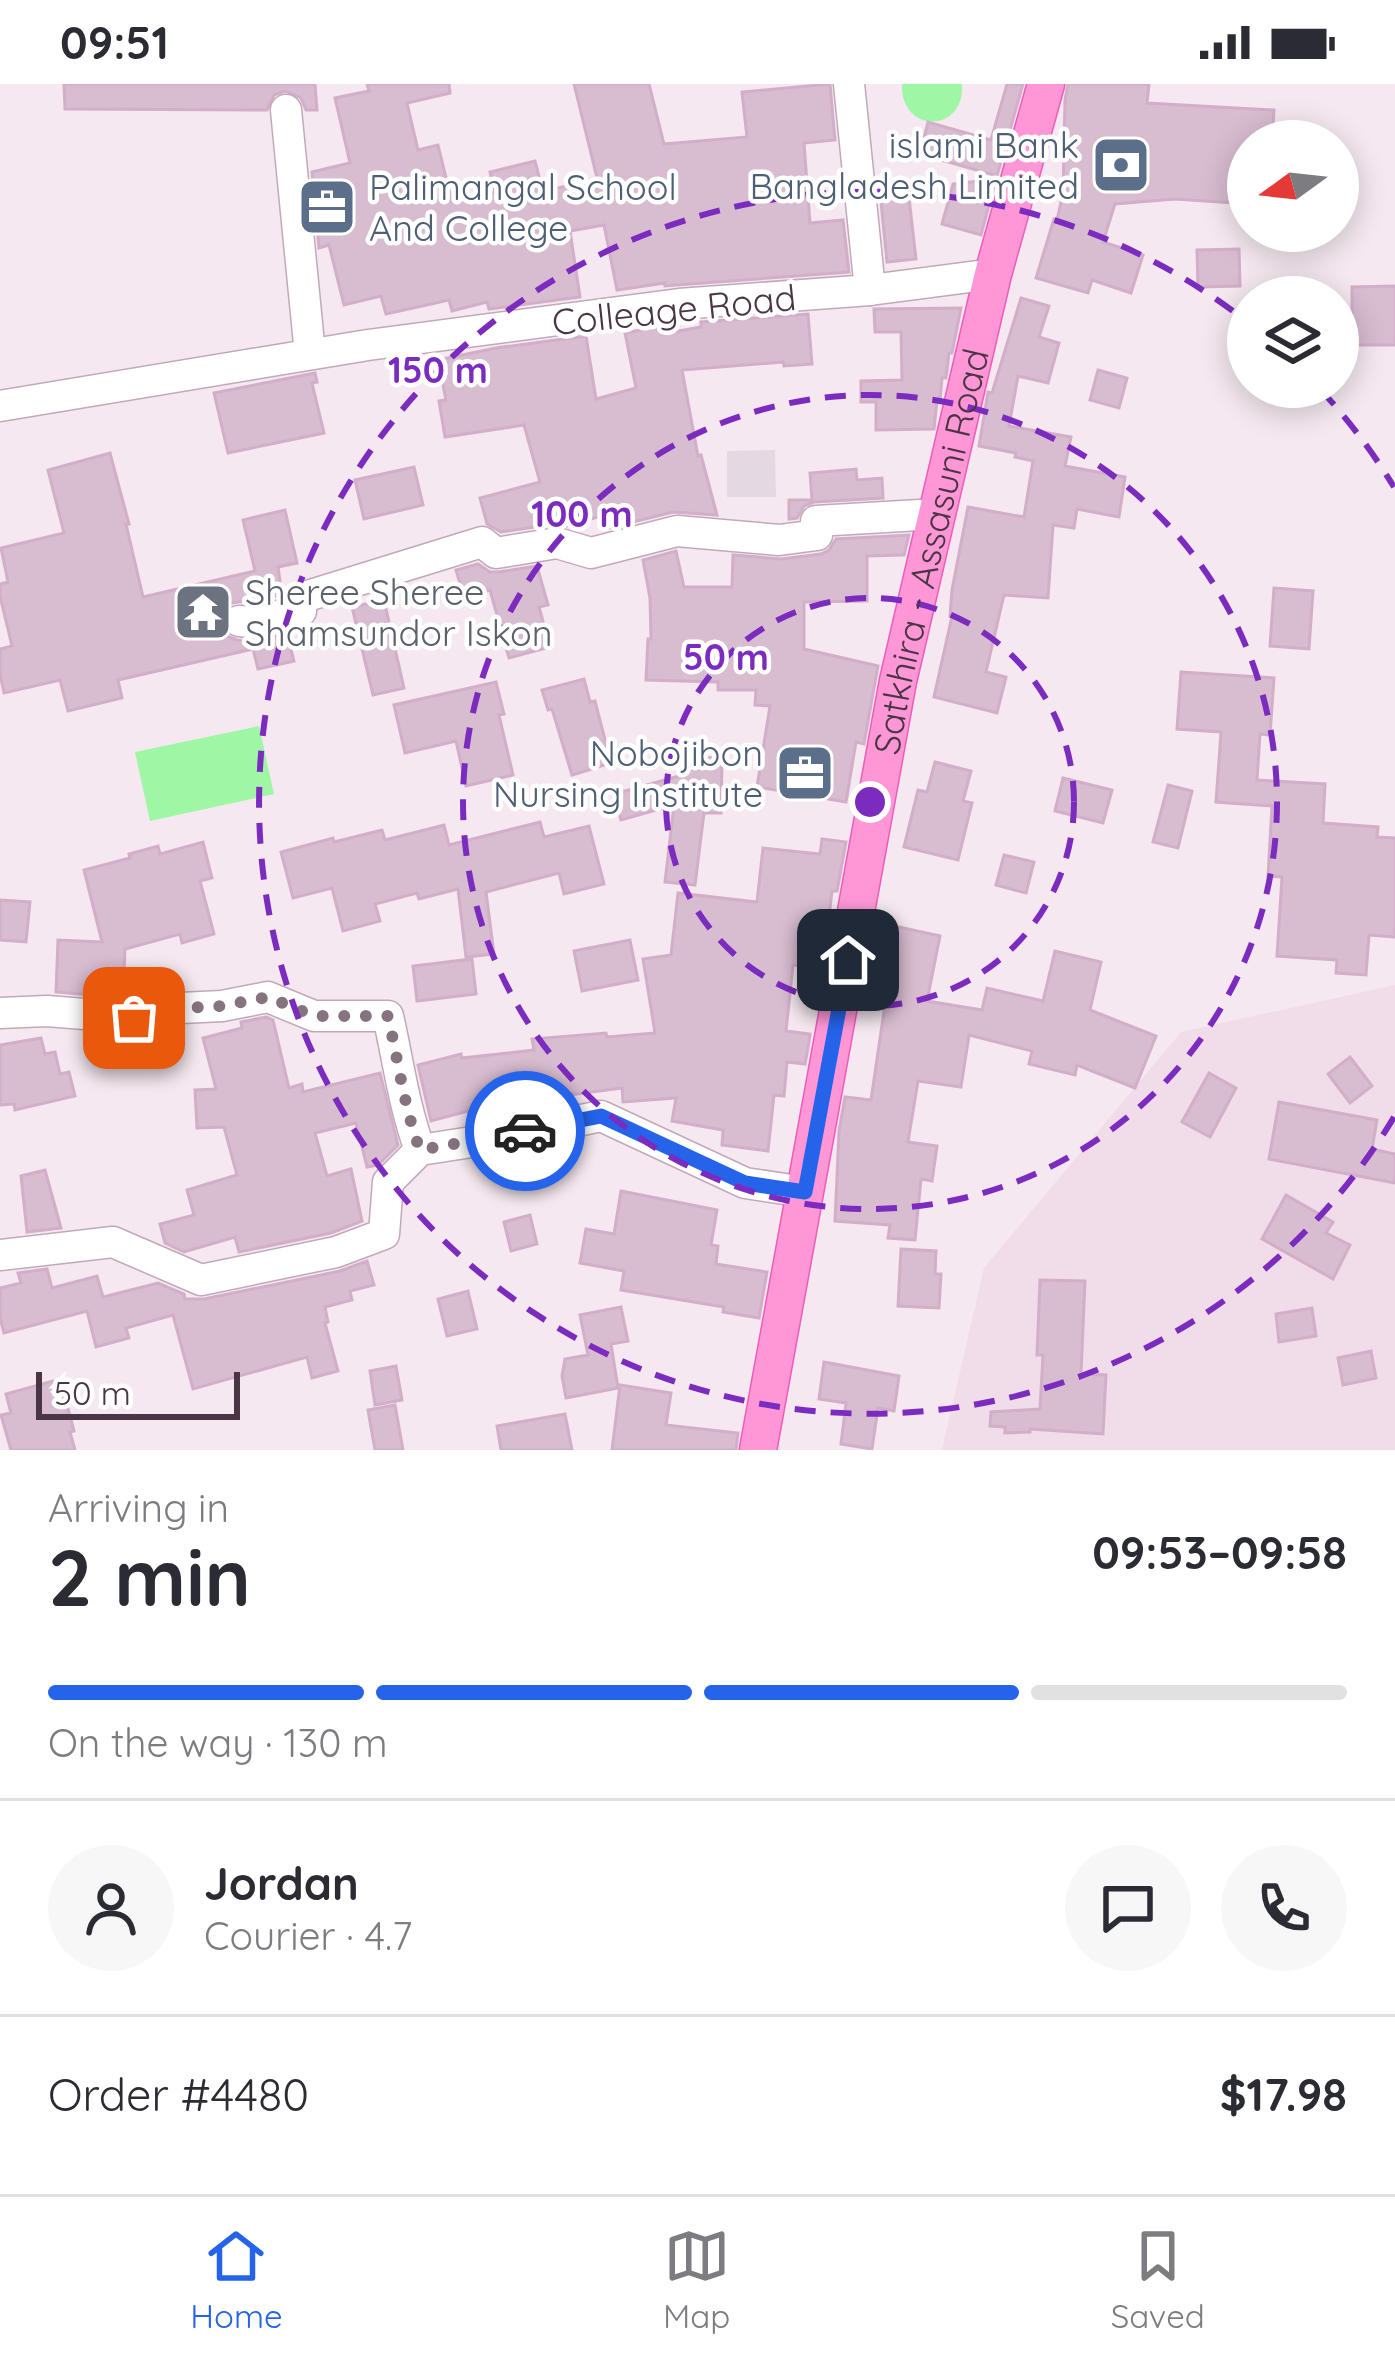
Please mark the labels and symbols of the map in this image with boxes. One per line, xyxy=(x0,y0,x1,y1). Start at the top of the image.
north arrow xyxy=(1227,120,1359,252)
place label: islami Bank Bangladesh Limited xyxy=(749,122,1079,208)
bank icon: islami Bank Bangladesh Limited xyxy=(1090,134,1152,196)
place label: Palimangal School And College xyxy=(369,164,677,250)
office icon: Palimangal School And College xyxy=(296,176,358,238)
street label: Colleage Road xyxy=(550,274,798,344)
street label: Satkhira - Assasuni Road xyxy=(863,344,997,758)
text: 150 m xyxy=(388,347,488,392)
text: 100 m xyxy=(531,491,633,536)
place label: Sheree Sheree Shamsundor Iskon xyxy=(245,569,553,655)
temple icon: Sheree Sheree Shamsundor Iskon xyxy=(172,581,234,643)
text: 50 m xyxy=(683,634,769,679)
place label: Nobojibon Nursing Institute xyxy=(493,730,763,816)
office icon: Nobojibon Nursing Institute xyxy=(774,742,836,804)
centre of rings xyxy=(849,781,891,823)
pin xyxy=(797,909,899,1011)
pin xyxy=(83,967,185,1069)
courier xyxy=(465,1071,585,1191)
scale bar xyxy=(36,1366,240,1419)

